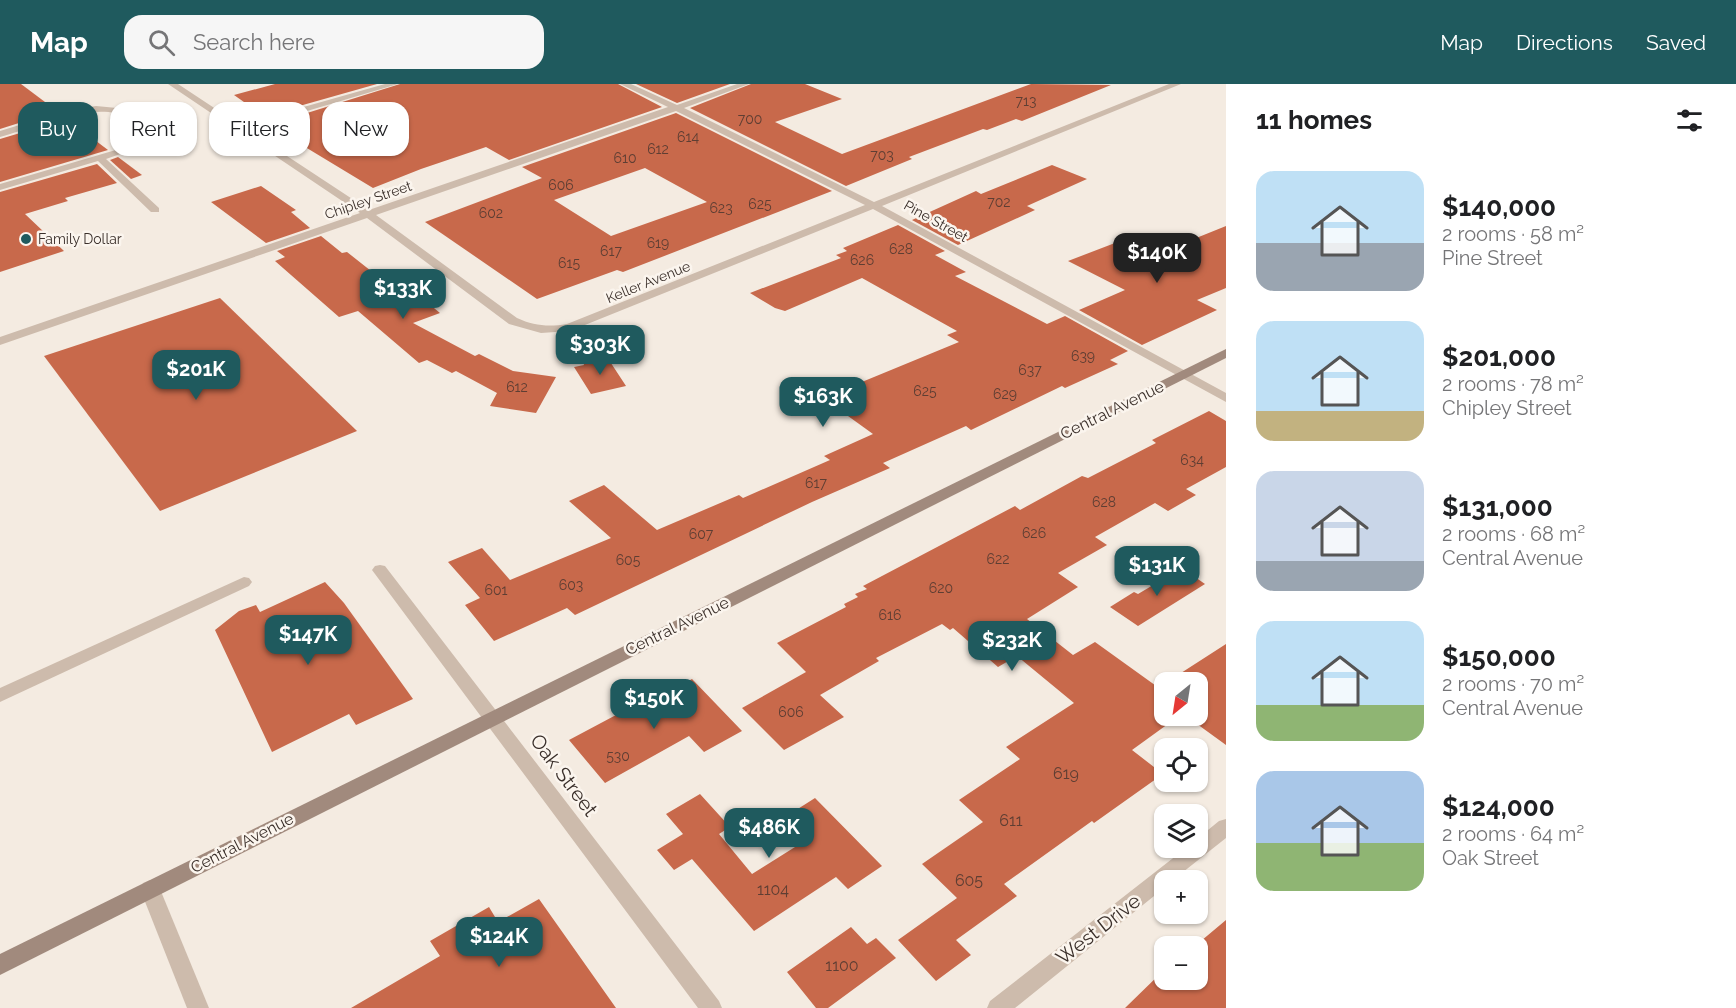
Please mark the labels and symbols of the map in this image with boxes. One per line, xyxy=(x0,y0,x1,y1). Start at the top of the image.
house number: 713 xyxy=(1016,93,1036,109)
house number: 700 xyxy=(738,111,762,127)
house number: 614 xyxy=(677,129,699,145)
house number: 612 xyxy=(647,141,669,157)
house number: 703 xyxy=(870,147,894,163)
house number: 610 xyxy=(613,150,637,166)
house number: 606 xyxy=(548,177,574,193)
street label: Chipley Street xyxy=(322,178,414,222)
house number: 702 xyxy=(987,194,1011,210)
house number: 625 xyxy=(748,196,772,212)
street label: Pine Street xyxy=(901,197,971,245)
house number: 623 xyxy=(709,200,733,216)
house number: 602 xyxy=(479,205,503,221)
place label: Family Dollar xyxy=(38,231,122,247)
marker: Family Dollar xyxy=(19,232,33,246)
pin: $140K xyxy=(1115,233,1199,284)
house number: 619 xyxy=(647,235,669,251)
house number: 628 xyxy=(889,241,913,257)
house number: 617 xyxy=(600,243,622,259)
house number: 626 xyxy=(850,252,874,268)
house number: 615 xyxy=(558,255,580,271)
street label: Keller Avenue xyxy=(604,258,692,306)
pin: $133K xyxy=(361,269,445,320)
pin: $303K xyxy=(558,325,642,376)
house number: 639 xyxy=(1071,348,1095,364)
pin: $201K xyxy=(154,350,238,401)
house number: 637 xyxy=(1018,362,1042,378)
pin: $163K xyxy=(781,377,865,428)
street label: Central Avenue xyxy=(1057,377,1167,443)
house number: 612 xyxy=(506,379,528,395)
house number: 625 xyxy=(913,383,937,399)
house number: 629 xyxy=(993,386,1017,402)
house number: 634 xyxy=(1180,452,1204,468)
house number: 617 xyxy=(805,475,827,491)
house number: 628 xyxy=(1092,494,1116,510)
house number: 626 xyxy=(1022,525,1046,541)
house number: 607 xyxy=(689,526,714,542)
pin: $131K xyxy=(1115,546,1199,597)
house number: 622 xyxy=(986,551,1010,567)
house number: 605 xyxy=(616,552,641,568)
house number: 603 xyxy=(559,577,583,593)
house number: 620 xyxy=(929,580,953,596)
house number: 601 xyxy=(484,582,508,598)
street label: Central Avenue xyxy=(622,593,732,659)
house number: 616 xyxy=(879,607,901,623)
pin: $147K xyxy=(266,615,350,666)
pin: $232K xyxy=(970,621,1054,672)
north arrow xyxy=(1154,672,1208,726)
pin: $150K xyxy=(612,679,696,730)
house number: 606 xyxy=(778,704,804,720)
street label: Oak Street xyxy=(525,729,603,821)
house number: 530 xyxy=(606,748,630,764)
house number: 619 xyxy=(1053,764,1079,783)
pin: $486K xyxy=(727,808,811,859)
street label: Central Avenue xyxy=(187,809,297,877)
house number: 611 xyxy=(999,811,1023,830)
house number: 605 xyxy=(955,871,983,890)
house number: 1104 xyxy=(757,880,789,899)
street label: West Drive xyxy=(1051,888,1145,969)
pin: $124K xyxy=(457,917,541,968)
house number: 1100 xyxy=(825,956,859,975)

